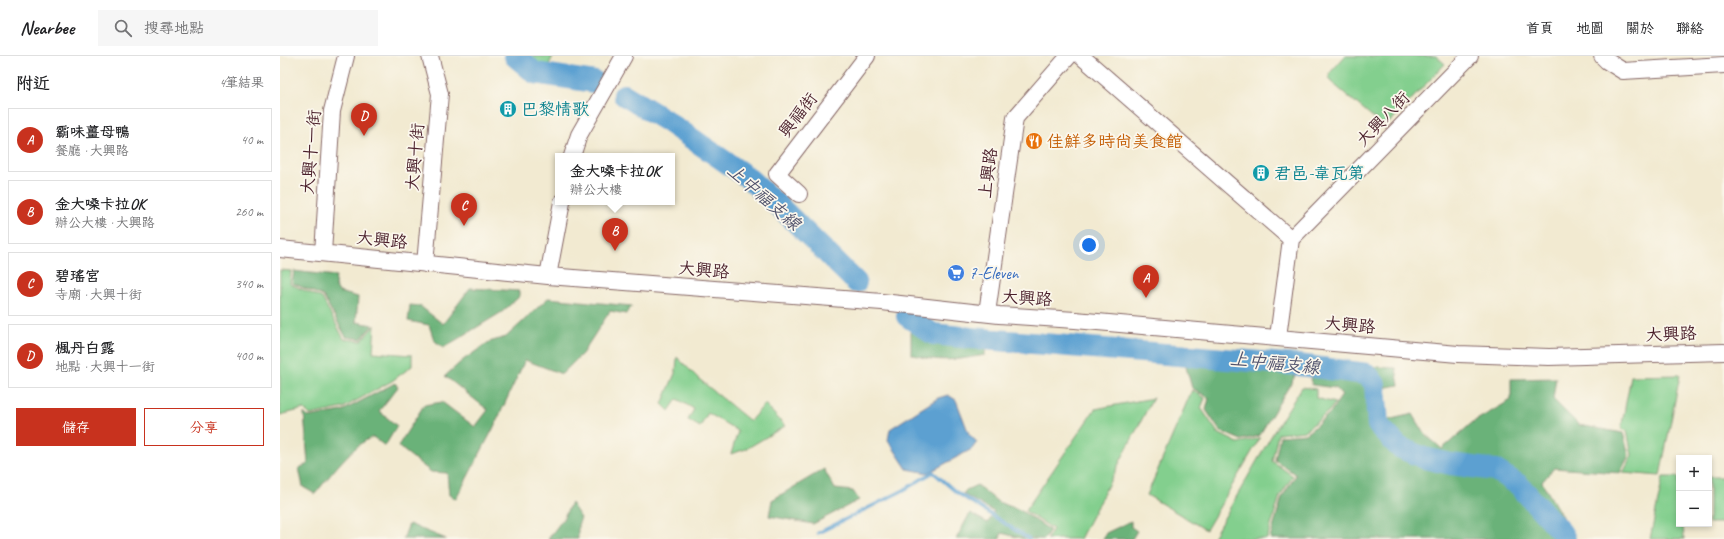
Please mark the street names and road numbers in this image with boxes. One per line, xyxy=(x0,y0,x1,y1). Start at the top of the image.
street label: 大興八街 xyxy=(1352,87,1414,151)
street label: 興福街 xyxy=(774,88,822,142)
street label: 大興十一街 xyxy=(297,109,325,195)
street label: 大興十街 xyxy=(402,122,428,192)
street label: 上興路 xyxy=(974,146,1002,200)
street label: 大興路 xyxy=(356,227,408,253)
street label: 大興路 xyxy=(678,257,730,283)
street label: 大興路 xyxy=(1001,286,1053,310)
street label: 大興路 xyxy=(1324,312,1376,338)
street label: 大興路 xyxy=(1645,323,1697,345)

